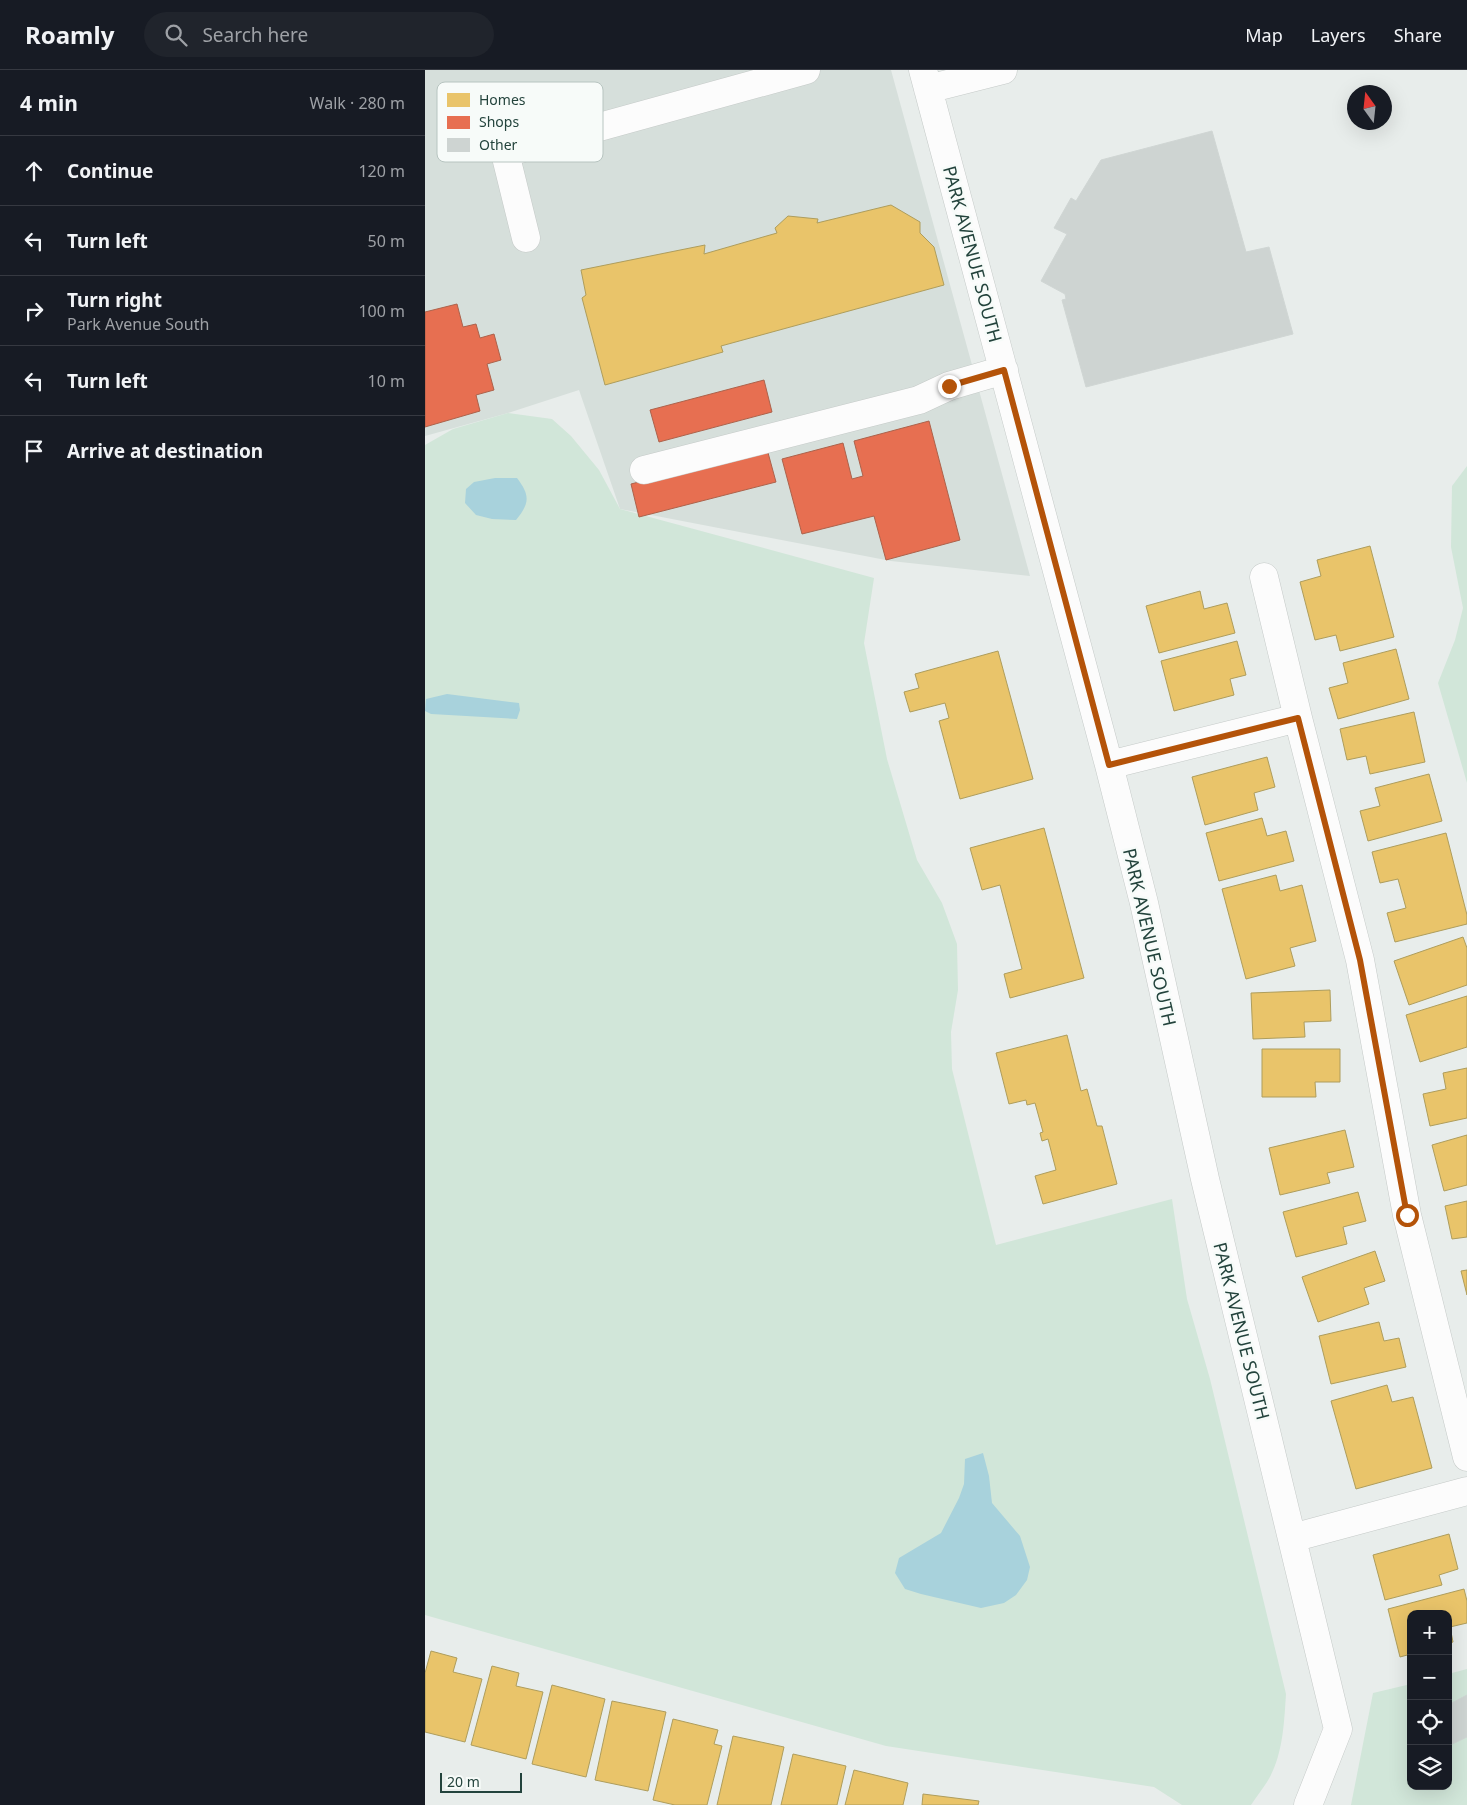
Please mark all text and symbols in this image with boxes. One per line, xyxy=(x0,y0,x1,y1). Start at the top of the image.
search box xyxy=(144,12,494,57)
text: Roamly xyxy=(25,18,114,51)
icon: search xyxy=(162,21,190,49)
text: Search here xyxy=(202,22,308,48)
text: Map xyxy=(1245,23,1283,47)
text: Layers xyxy=(1311,23,1366,47)
text: Share xyxy=(1394,23,1442,47)
legend xyxy=(437,82,603,162)
north arrow xyxy=(1347,85,1392,130)
text: 4 min xyxy=(20,89,78,117)
text: Homes xyxy=(479,90,526,109)
text: Walk · 280 m xyxy=(310,92,405,114)
text: Shops xyxy=(479,112,519,131)
text: Other xyxy=(479,135,518,154)
icon: ahead xyxy=(20,157,48,185)
text: Continue xyxy=(67,158,153,184)
text: 120 m xyxy=(358,160,405,182)
street label: PARK AVENUE SOUTH xyxy=(938,163,1008,345)
icon: left xyxy=(20,227,48,255)
text: Turn left xyxy=(67,228,148,254)
text: 50 m xyxy=(368,230,405,252)
text: Turn right xyxy=(67,287,162,313)
icon: right xyxy=(20,297,48,325)
text: 100 m xyxy=(358,300,405,322)
text: Park Avenue South xyxy=(67,313,209,335)
icon: left xyxy=(20,367,48,395)
text: Turn left xyxy=(67,368,148,394)
text: 10 m xyxy=(368,370,405,392)
route end xyxy=(938,375,961,398)
icon: arrive xyxy=(20,437,48,465)
text: Arrive at destination xyxy=(67,438,263,464)
street label: PARK AVENUE SOUTH xyxy=(1118,846,1182,1028)
route start xyxy=(1396,1204,1419,1227)
street label: PARK AVENUE SOUTH xyxy=(1208,1240,1276,1422)
map controls xyxy=(1407,1610,1452,1790)
button: + xyxy=(1407,1610,1452,1655)
button: − xyxy=(1407,1655,1452,1700)
button: locate xyxy=(1407,1700,1452,1745)
button: layers xyxy=(1407,1745,1452,1790)
scale bar xyxy=(440,1770,523,1793)
text: 20 m xyxy=(447,1772,480,1791)

